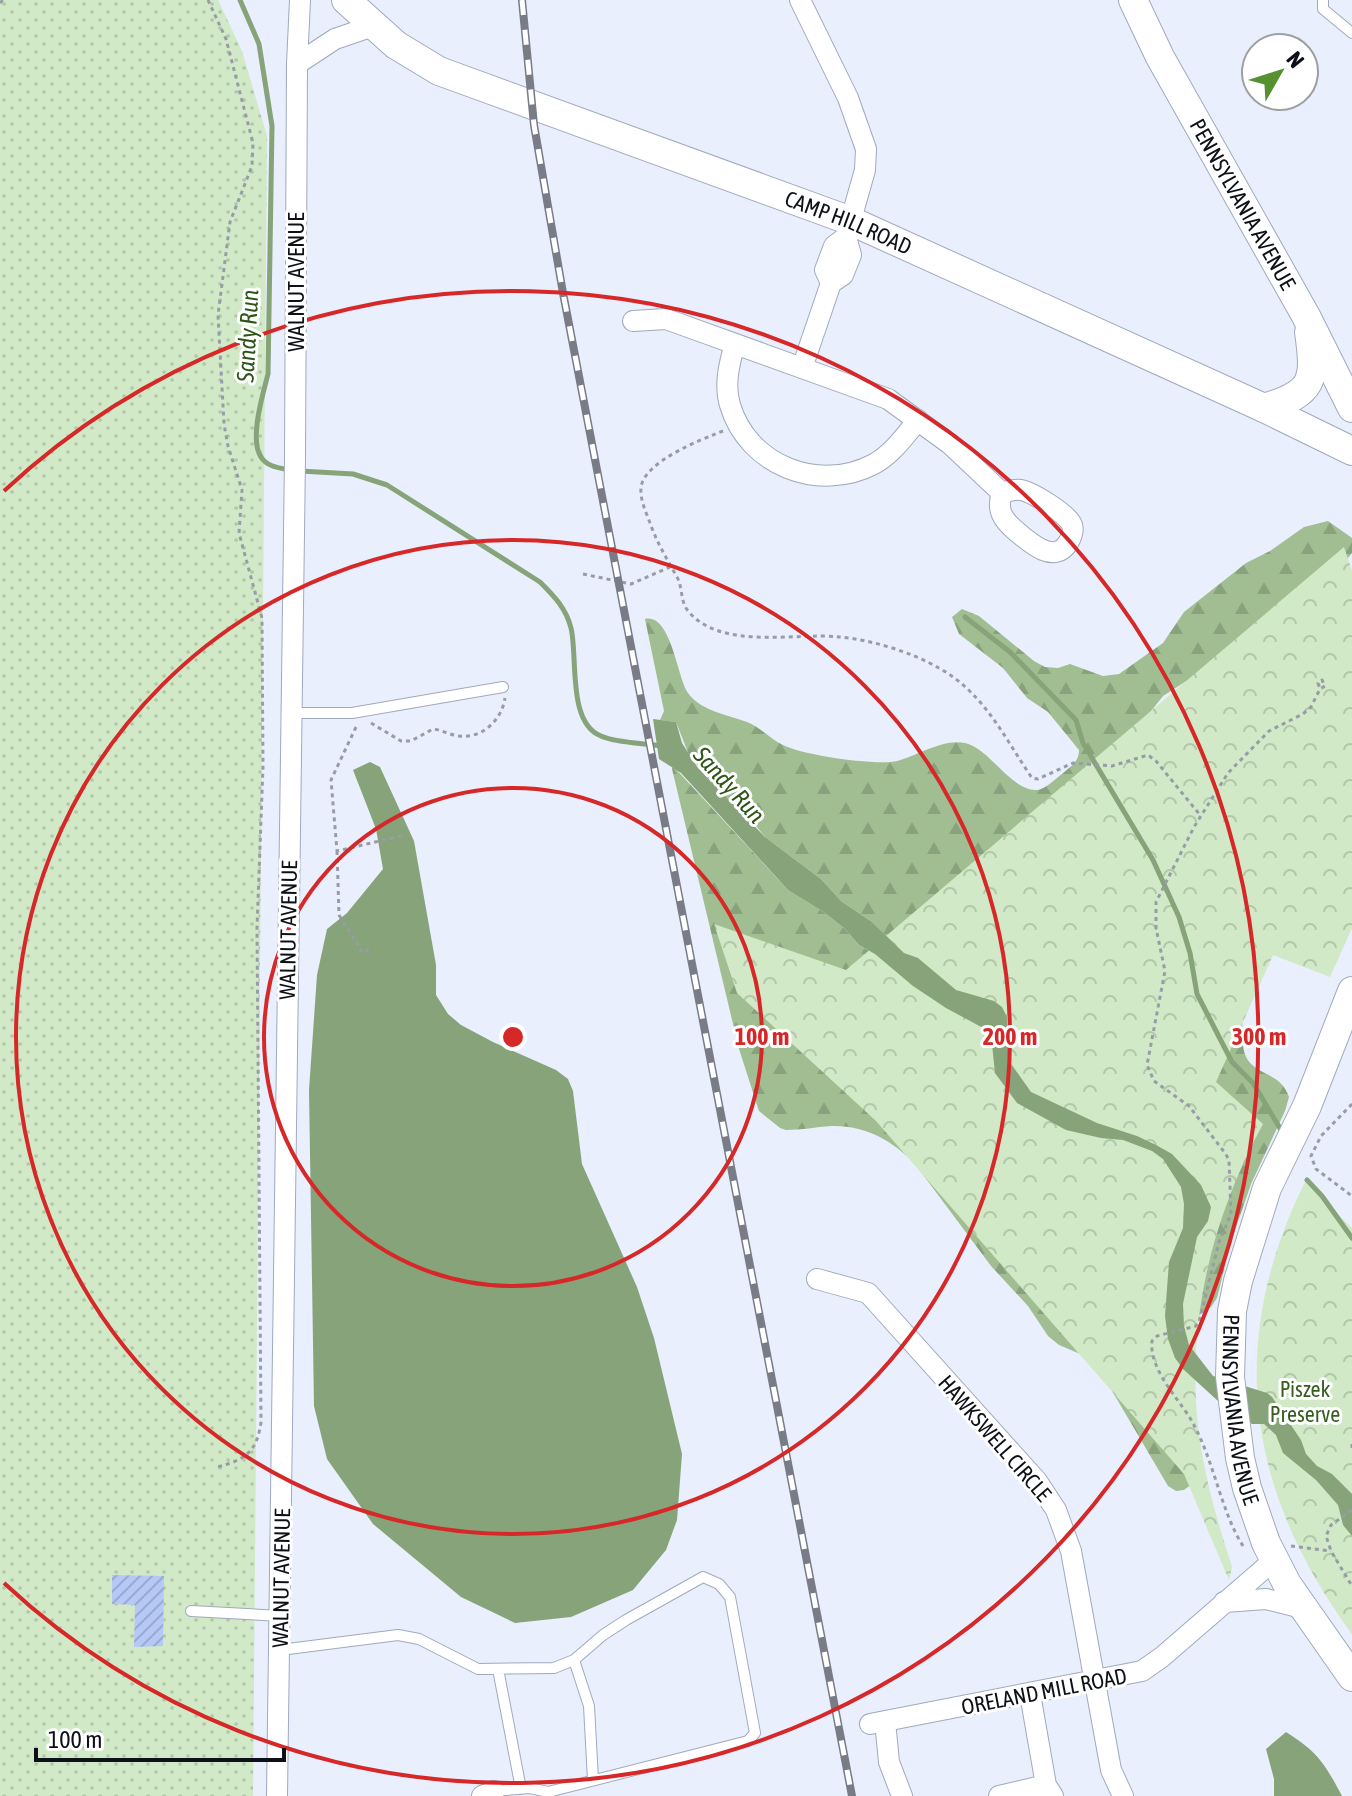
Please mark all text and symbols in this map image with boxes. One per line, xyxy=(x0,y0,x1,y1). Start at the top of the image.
north arrow xyxy=(1240,32,1320,112)
text: N xyxy=(1281,46,1310,73)
street label: PENNSYLVANIA AVENUE xyxy=(1185,114,1302,295)
street label: CAMP HILL ROAD xyxy=(782,185,916,260)
street label: WALNUT AVENUE xyxy=(283,212,309,352)
water label: Sandy Run xyxy=(232,289,263,384)
water label: Sandy Run xyxy=(688,740,771,828)
street label: WALNUT AVENUE xyxy=(274,860,302,1000)
centre of rings xyxy=(499,1023,527,1051)
text: 100 m xyxy=(735,1023,789,1050)
text: 200 m xyxy=(983,1023,1037,1050)
text: 300 m xyxy=(1232,1023,1286,1050)
street label: PENNSYLVANIA AVENUE xyxy=(1217,1314,1265,1509)
street label: HAWKSWELL CIRCLE xyxy=(933,1370,1057,1507)
park label: Piszek Preserve xyxy=(1270,1376,1340,1427)
street label: WALNUT AVENUE xyxy=(267,1508,295,1648)
street label: ORELAND MILL ROAD xyxy=(959,1662,1129,1720)
scale bar xyxy=(36,1712,284,1762)
text: 100 m xyxy=(48,1726,102,1753)

